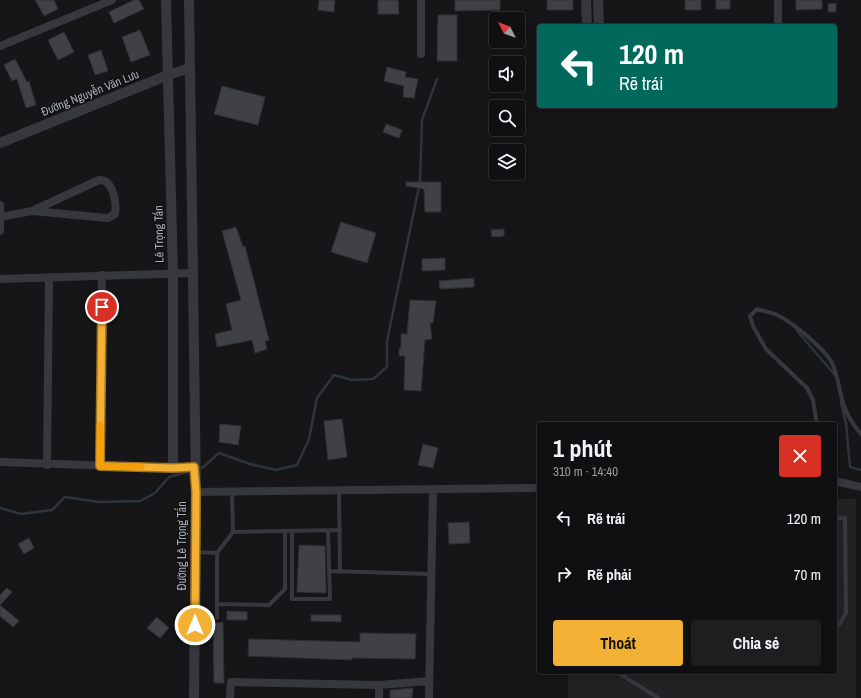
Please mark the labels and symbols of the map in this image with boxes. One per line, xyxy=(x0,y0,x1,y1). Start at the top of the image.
north arrow xyxy=(489,12,525,48)
street label: Đường Nguyễn Văn Lưu xyxy=(39,66,141,120)
street label: Lê Trọng Tấn xyxy=(150,205,168,263)
pin xyxy=(85,290,119,324)
street label: Đường Lê Trọng Tấn xyxy=(174,501,190,591)
position arrow xyxy=(174,604,216,646)

